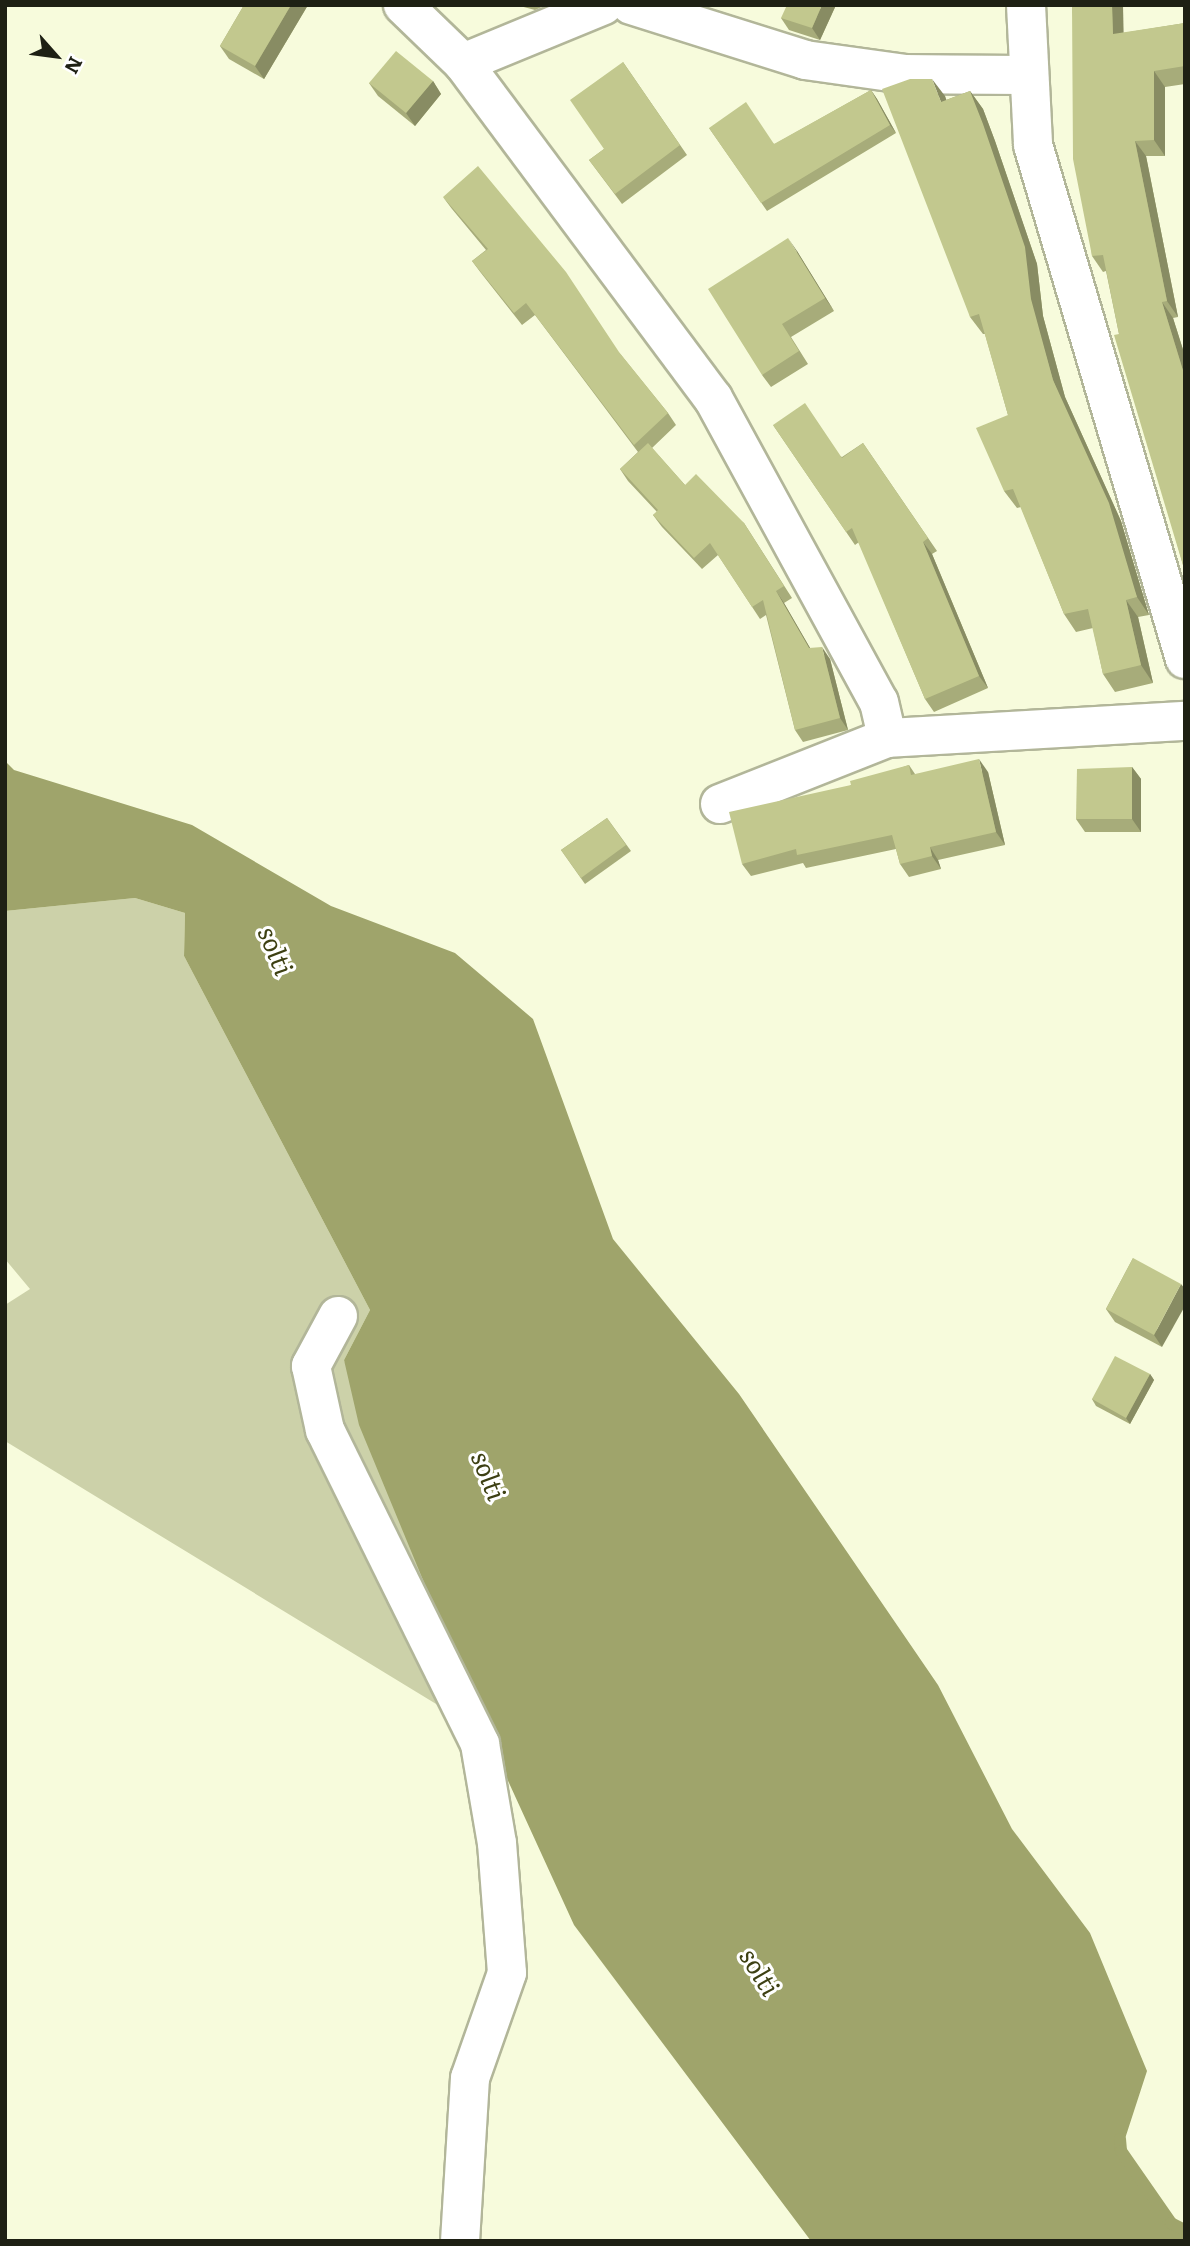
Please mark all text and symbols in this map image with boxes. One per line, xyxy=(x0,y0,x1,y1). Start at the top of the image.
north arrow xyxy=(21,21,91,91)
text: N xyxy=(58,52,91,79)
water label: solti xyxy=(253,921,301,979)
water label: solti xyxy=(466,1446,514,1504)
water label: solti xyxy=(734,1941,788,2001)

